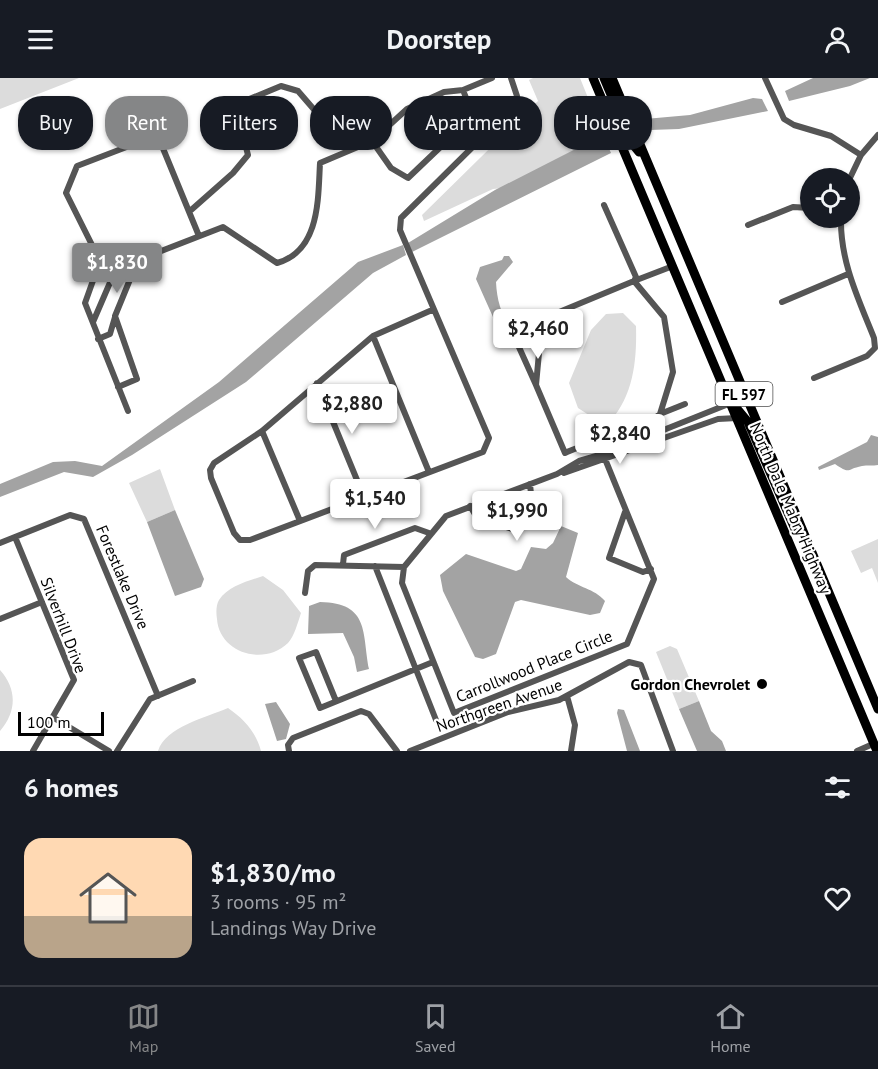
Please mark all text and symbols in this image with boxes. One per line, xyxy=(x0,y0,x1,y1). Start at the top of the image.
text: Doorstep xyxy=(387,22,491,56)
icon: menu xyxy=(24,23,57,56)
icon: person xyxy=(821,23,854,56)
chip: Buy xyxy=(18,96,93,150)
chip: Rent xyxy=(105,96,188,150)
chip: Filters xyxy=(200,96,298,150)
chip: New xyxy=(310,96,392,150)
chip: Apartment xyxy=(404,96,542,150)
chip: House xyxy=(554,96,652,150)
map controls xyxy=(800,168,860,228)
button: locate xyxy=(800,168,860,228)
pin: $1,830 xyxy=(68,243,166,294)
text: $1,830 xyxy=(86,249,148,275)
pin: $2,460 xyxy=(489,309,587,360)
text: $2,460 xyxy=(507,315,569,341)
road number: FL 597 xyxy=(716,382,772,406)
pin: $2,880 xyxy=(303,384,401,435)
text: $2,880 xyxy=(321,390,383,416)
pin: $2,840 xyxy=(571,414,669,465)
street label: North Dale Mabry Highway xyxy=(746,419,836,597)
text: $2,840 xyxy=(589,420,651,446)
pin: $1,540 xyxy=(326,479,424,530)
text: $1,540 xyxy=(344,485,406,511)
pin: $1,990 xyxy=(468,491,566,542)
text: $1,990 xyxy=(486,497,548,523)
street label: Forestlake Drive xyxy=(92,522,154,632)
street label: Silverhill Drive xyxy=(37,574,91,676)
street label: Carrollwood Place Circle xyxy=(453,625,615,707)
street label: Northgreen Avenue xyxy=(433,674,565,736)
place label: Gordon Chevrolet xyxy=(630,674,750,694)
marker: Gordon Chevrolet xyxy=(755,677,769,691)
scale bar xyxy=(18,709,104,736)
text: 100 m xyxy=(27,712,70,732)
text: 6 homes xyxy=(24,771,119,804)
icon: filters xyxy=(821,771,854,804)
text: $1,830/mo xyxy=(210,856,336,889)
icon: home xyxy=(72,862,144,934)
icon: heart xyxy=(821,882,854,915)
text: 3 rooms · 95 m² xyxy=(210,889,346,915)
text: Landings Way Drive xyxy=(210,915,376,941)
tab: Map xyxy=(127,1000,160,1056)
tab: Saved xyxy=(415,1000,456,1056)
tab: Home xyxy=(710,1000,751,1056)

